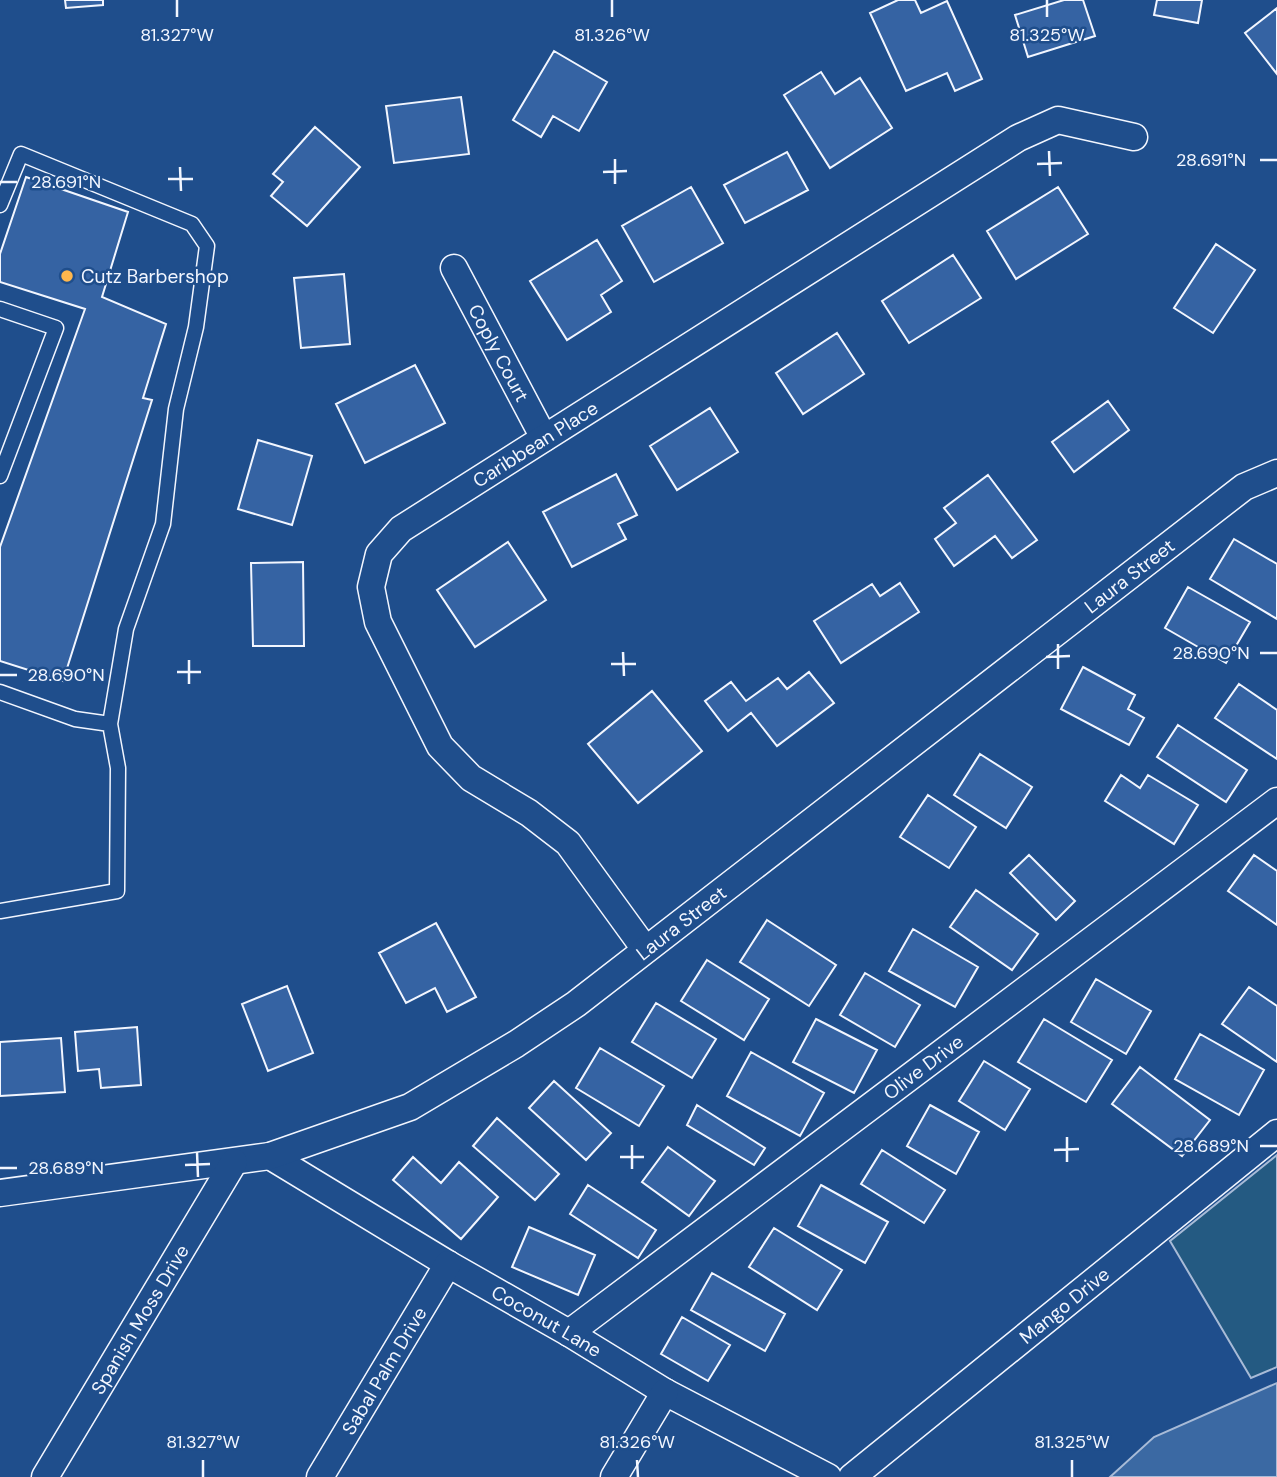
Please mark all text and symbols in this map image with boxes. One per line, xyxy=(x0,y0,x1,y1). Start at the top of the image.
text: 81.327°W xyxy=(140,23,214,47)
text: 81.326°W xyxy=(574,23,650,47)
text: 81.325°W xyxy=(1009,23,1085,47)
text: 28.691°N xyxy=(1176,148,1246,172)
text: 28.691°N xyxy=(31,170,101,194)
place label: Cutz Barbershop xyxy=(81,264,229,289)
marker: Cutz Barbershop xyxy=(59,268,75,284)
street label: Coply Court xyxy=(462,300,535,406)
street label: Caribbean Place xyxy=(468,395,603,493)
street label: Laura Street xyxy=(1079,533,1180,619)
text: 28.690°N xyxy=(1172,641,1250,665)
text: 28.690°N xyxy=(27,663,105,687)
street label: Laura Street xyxy=(631,880,731,966)
street label: Olive Drive xyxy=(878,1029,969,1105)
text: 28.689°N xyxy=(1173,1134,1249,1158)
text: 28.689°N xyxy=(28,1156,104,1180)
street label: Spanish Moss Drive xyxy=(85,1240,195,1399)
street label: Mango Drive xyxy=(1014,1262,1115,1350)
street label: Coconut Lane xyxy=(487,1279,606,1363)
street label: Sabal Palm Drive xyxy=(336,1302,432,1440)
text: 81.327°W xyxy=(166,1430,240,1454)
text: 81.326°W xyxy=(599,1430,675,1454)
text: 81.325°W xyxy=(1034,1430,1110,1454)

